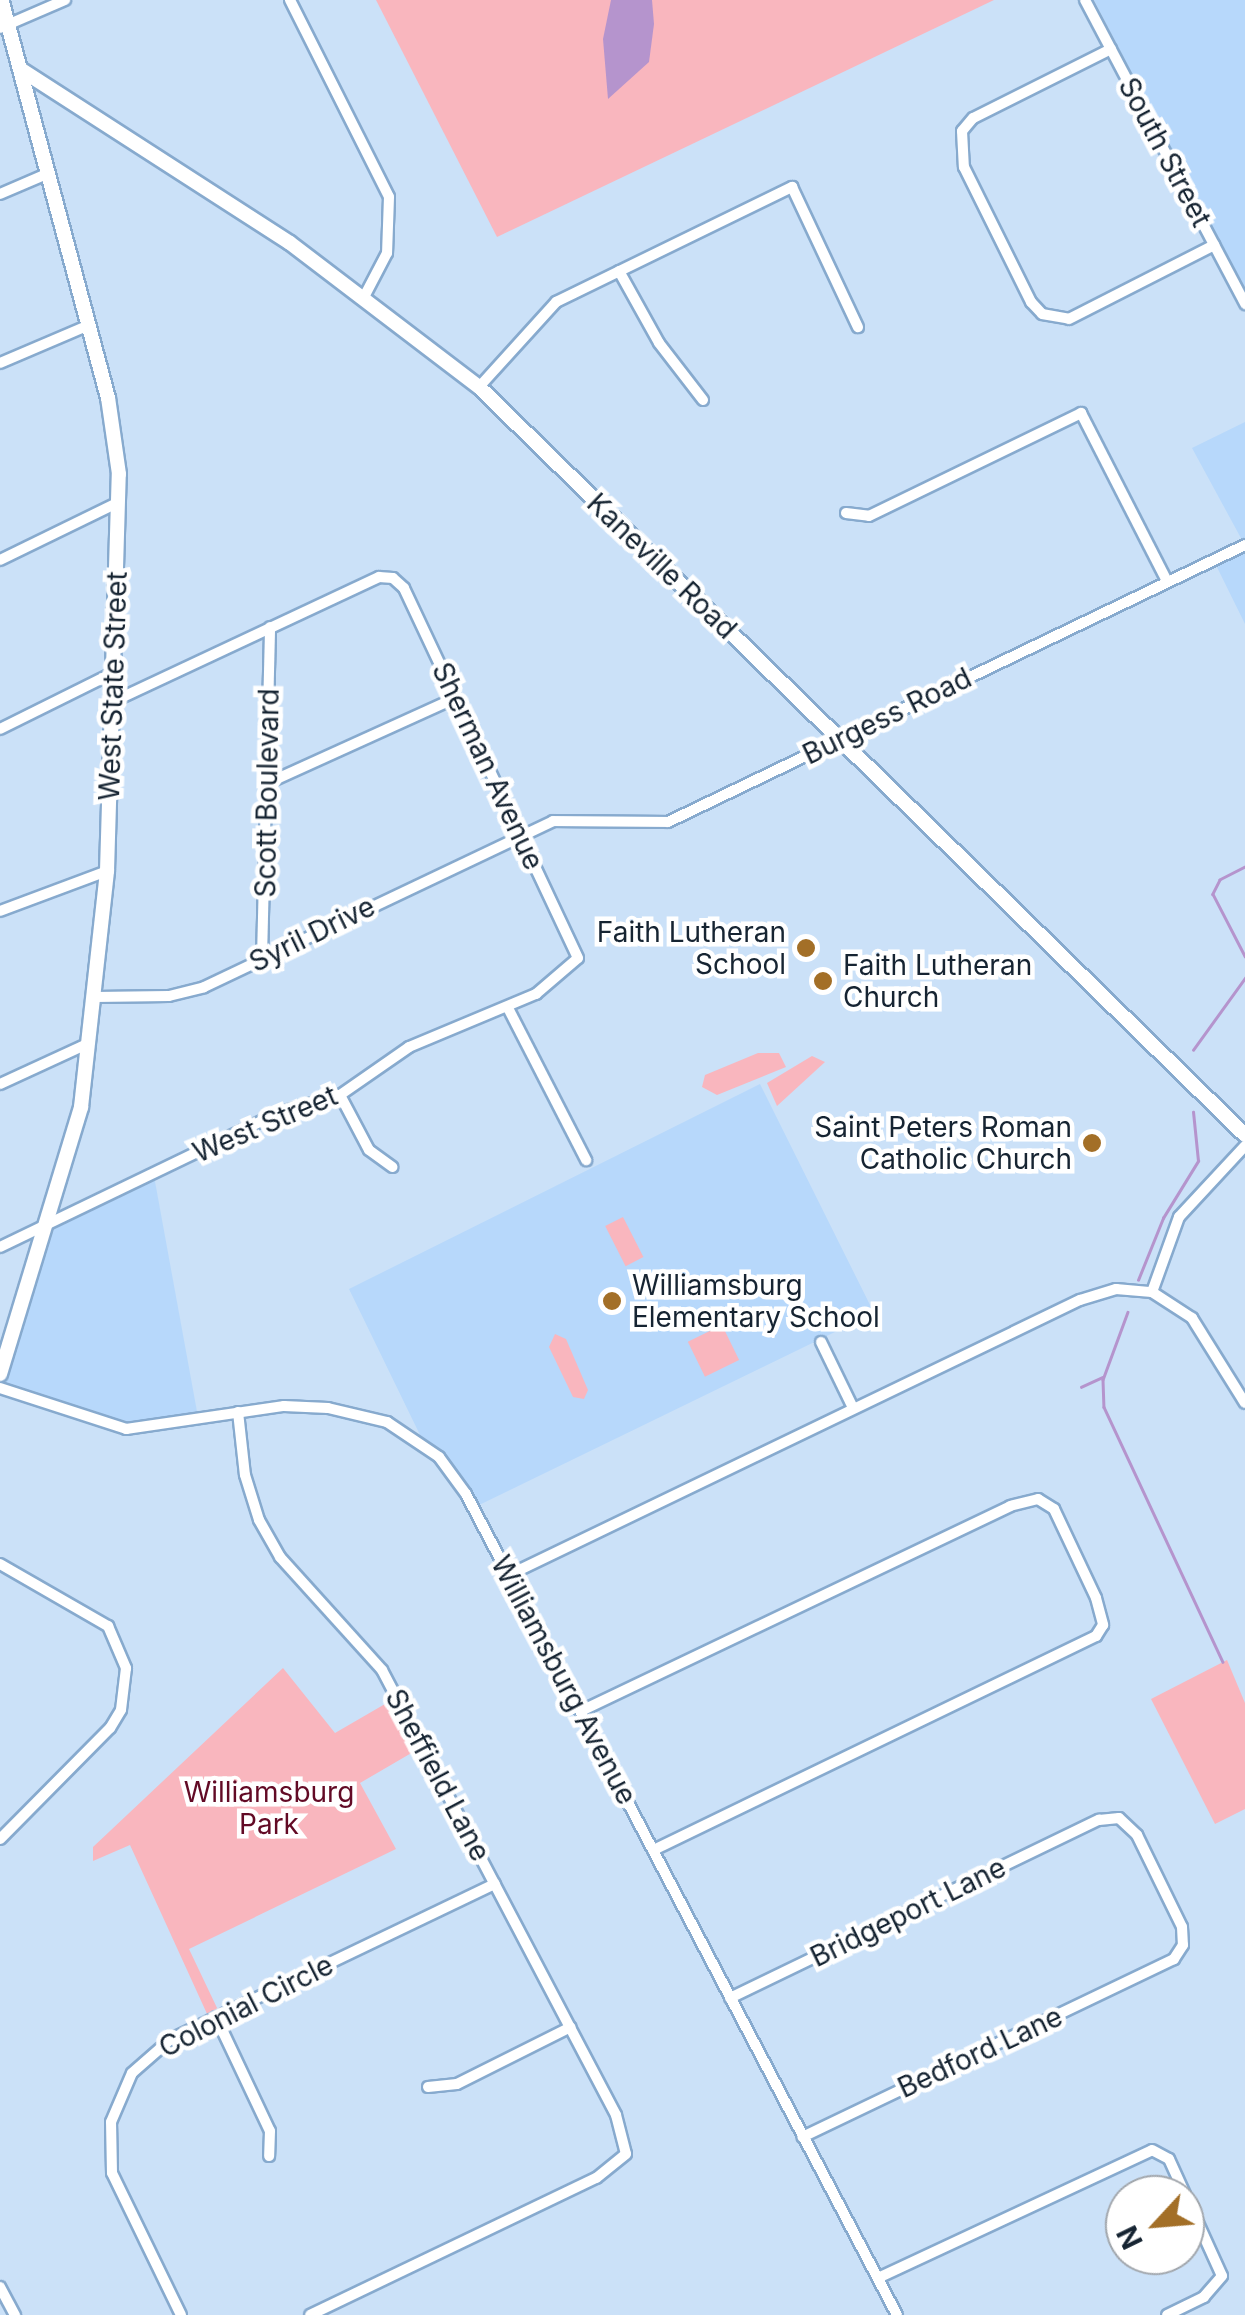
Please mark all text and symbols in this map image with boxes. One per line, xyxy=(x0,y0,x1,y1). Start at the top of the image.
street label: South Street xyxy=(1112,72,1218,232)
street label: Kaneville Road xyxy=(580,486,744,646)
street label: West State Street xyxy=(92,571,134,801)
street label: Sherman Avenue xyxy=(425,657,551,875)
street label: Burgess Road xyxy=(797,661,977,771)
street label: Scott Boulevard xyxy=(248,688,286,898)
street label: Syril Drive xyxy=(244,889,380,979)
place label: Faith Lutheran School xyxy=(597,915,786,981)
marker: Faith Lutheran School xyxy=(795,937,817,959)
place label: Faith Lutheran Church xyxy=(843,948,1032,1014)
marker: Faith Lutheran Church xyxy=(812,970,834,992)
street label: West Street xyxy=(188,1079,342,1169)
place label: Saint Peters Roman Catholic Church xyxy=(814,1110,1072,1176)
marker: Saint Peters Roman Catholic Church xyxy=(1081,1132,1103,1154)
place label: Williamsburg Elementary School xyxy=(632,1268,880,1334)
marker: Williamsburg Elementary School xyxy=(601,1290,623,1312)
street label: Williamsburg Avenue xyxy=(484,1550,644,1810)
street label: Sheffield Lane xyxy=(379,1683,497,1867)
park label: Williamsburg Park xyxy=(184,1775,354,1841)
street label: Bridgeport Lane xyxy=(805,1850,1011,1974)
street label: Colonial Circle xyxy=(153,1948,339,2064)
street label: Bedford Lane xyxy=(892,1999,1068,2105)
north arrow xyxy=(1105,2175,1205,2275)
text: N xyxy=(1110,2220,1150,2254)

